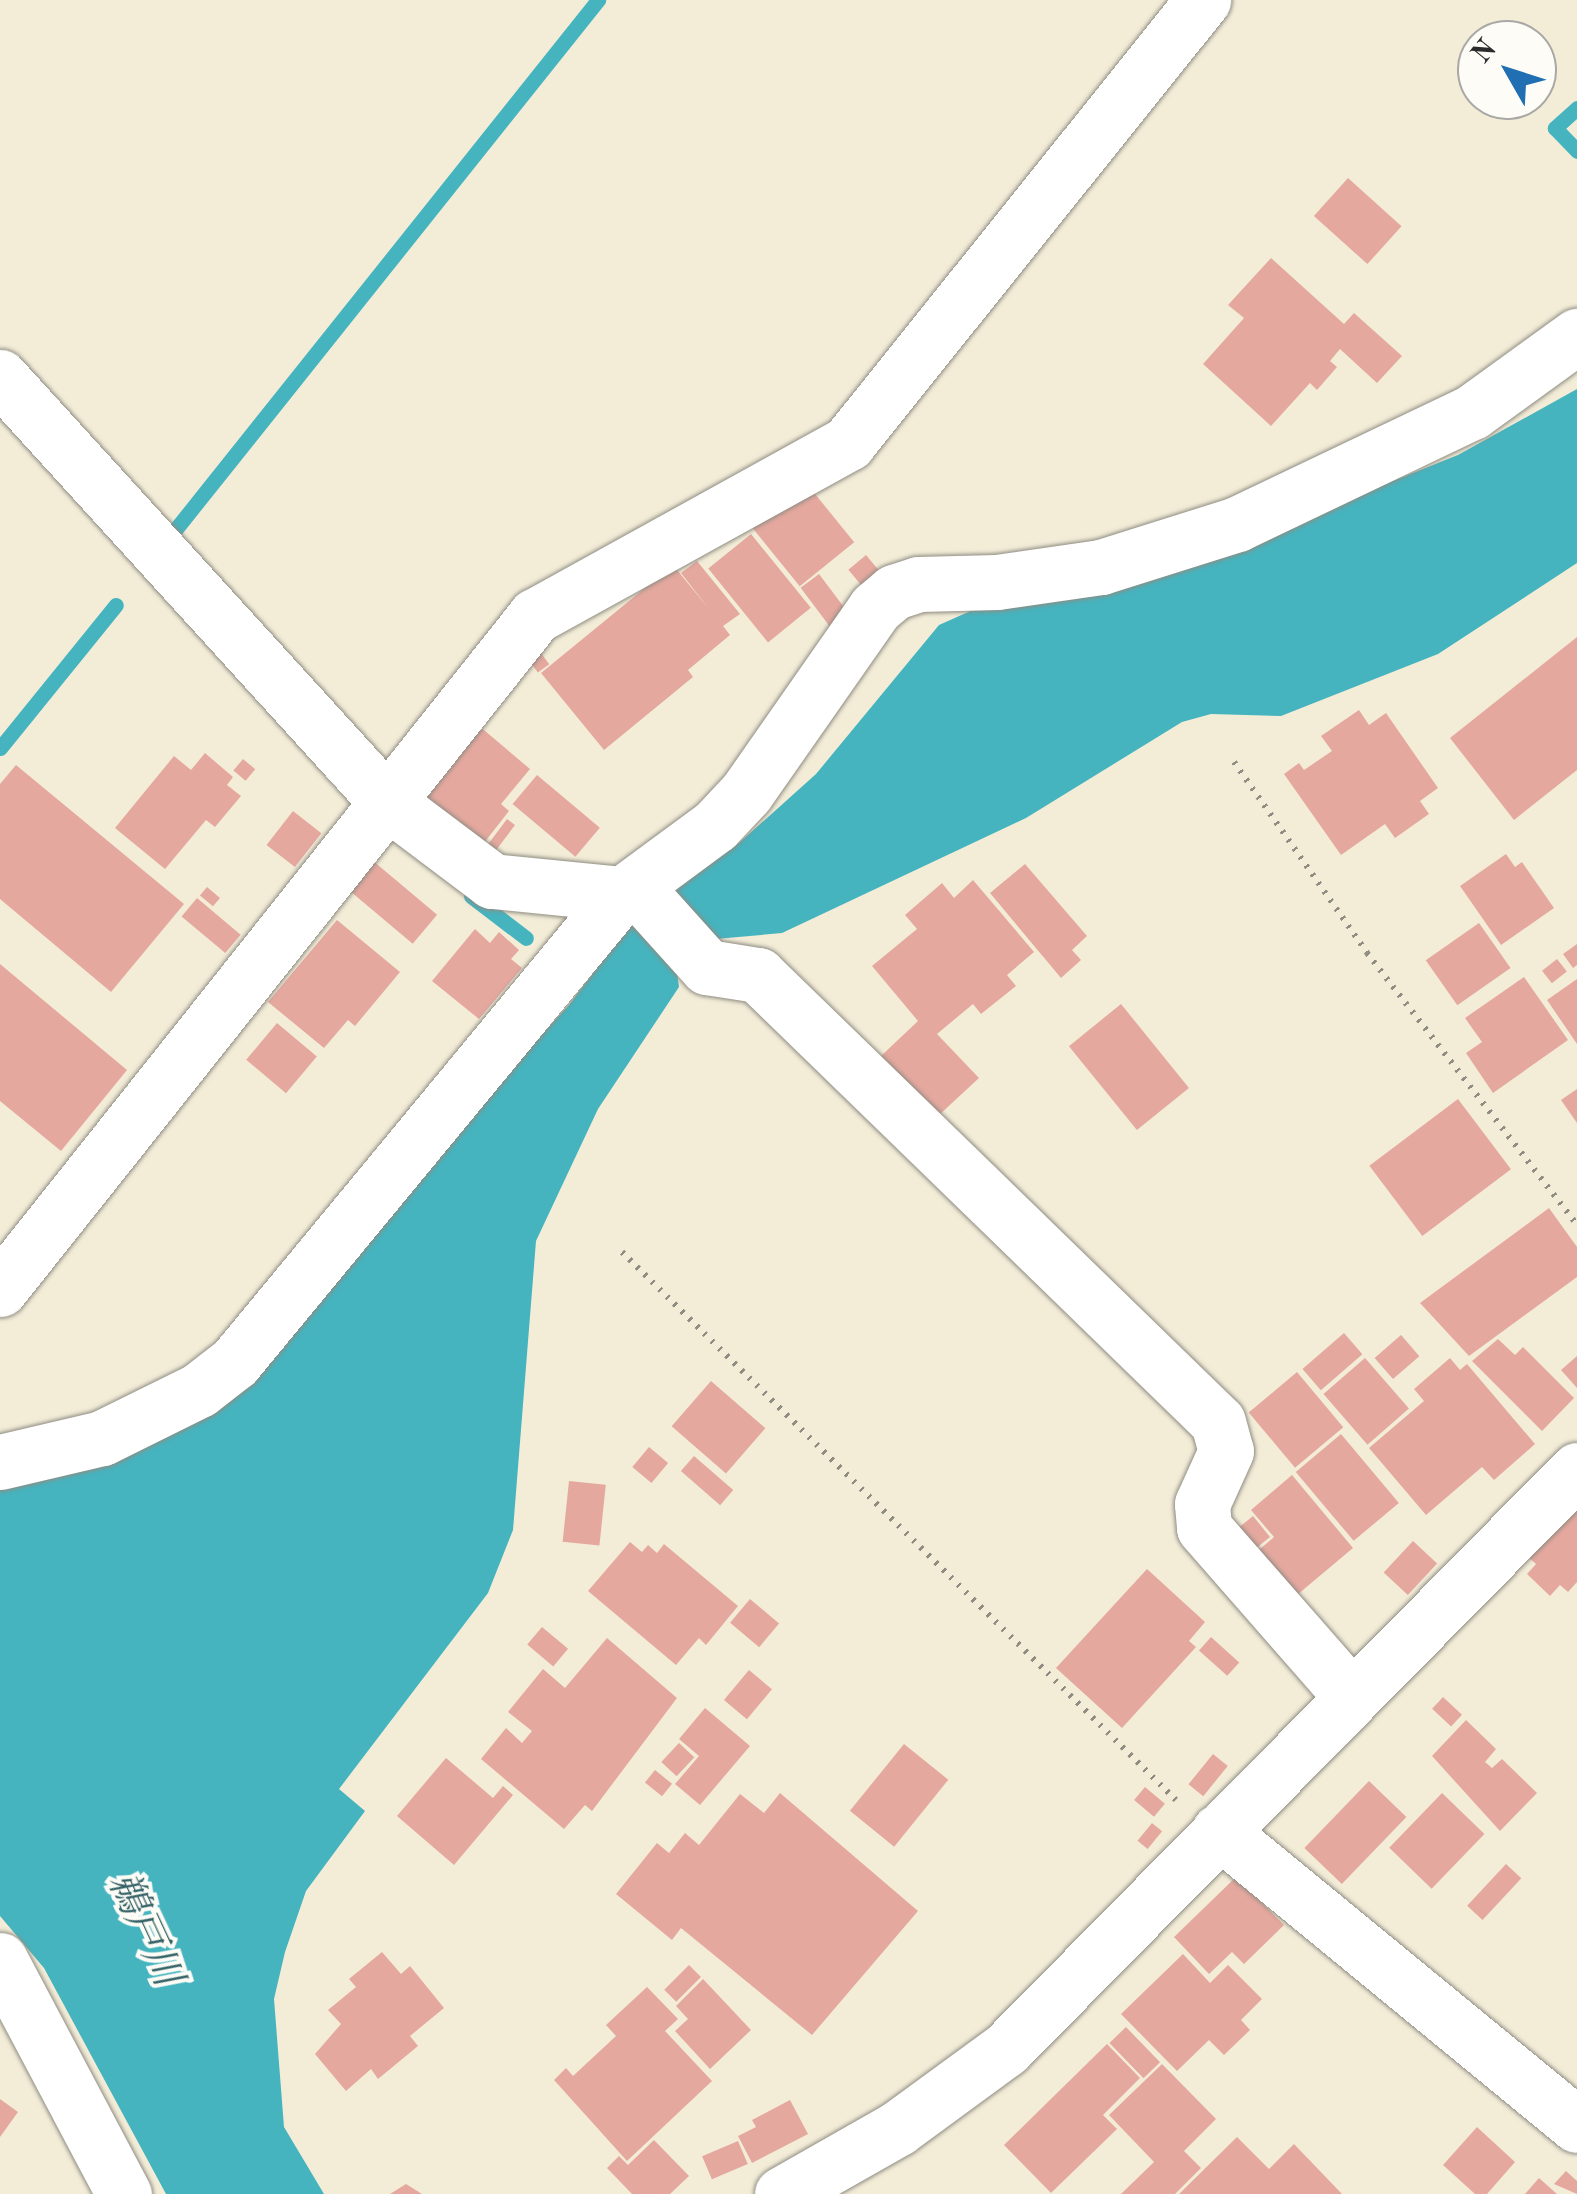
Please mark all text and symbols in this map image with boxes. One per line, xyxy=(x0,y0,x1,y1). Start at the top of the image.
north arrow xyxy=(1457,20,1557,120)
text: N xyxy=(1468,35,1503,70)
water label: 鵜戸川 xyxy=(96,1865,190,1995)

